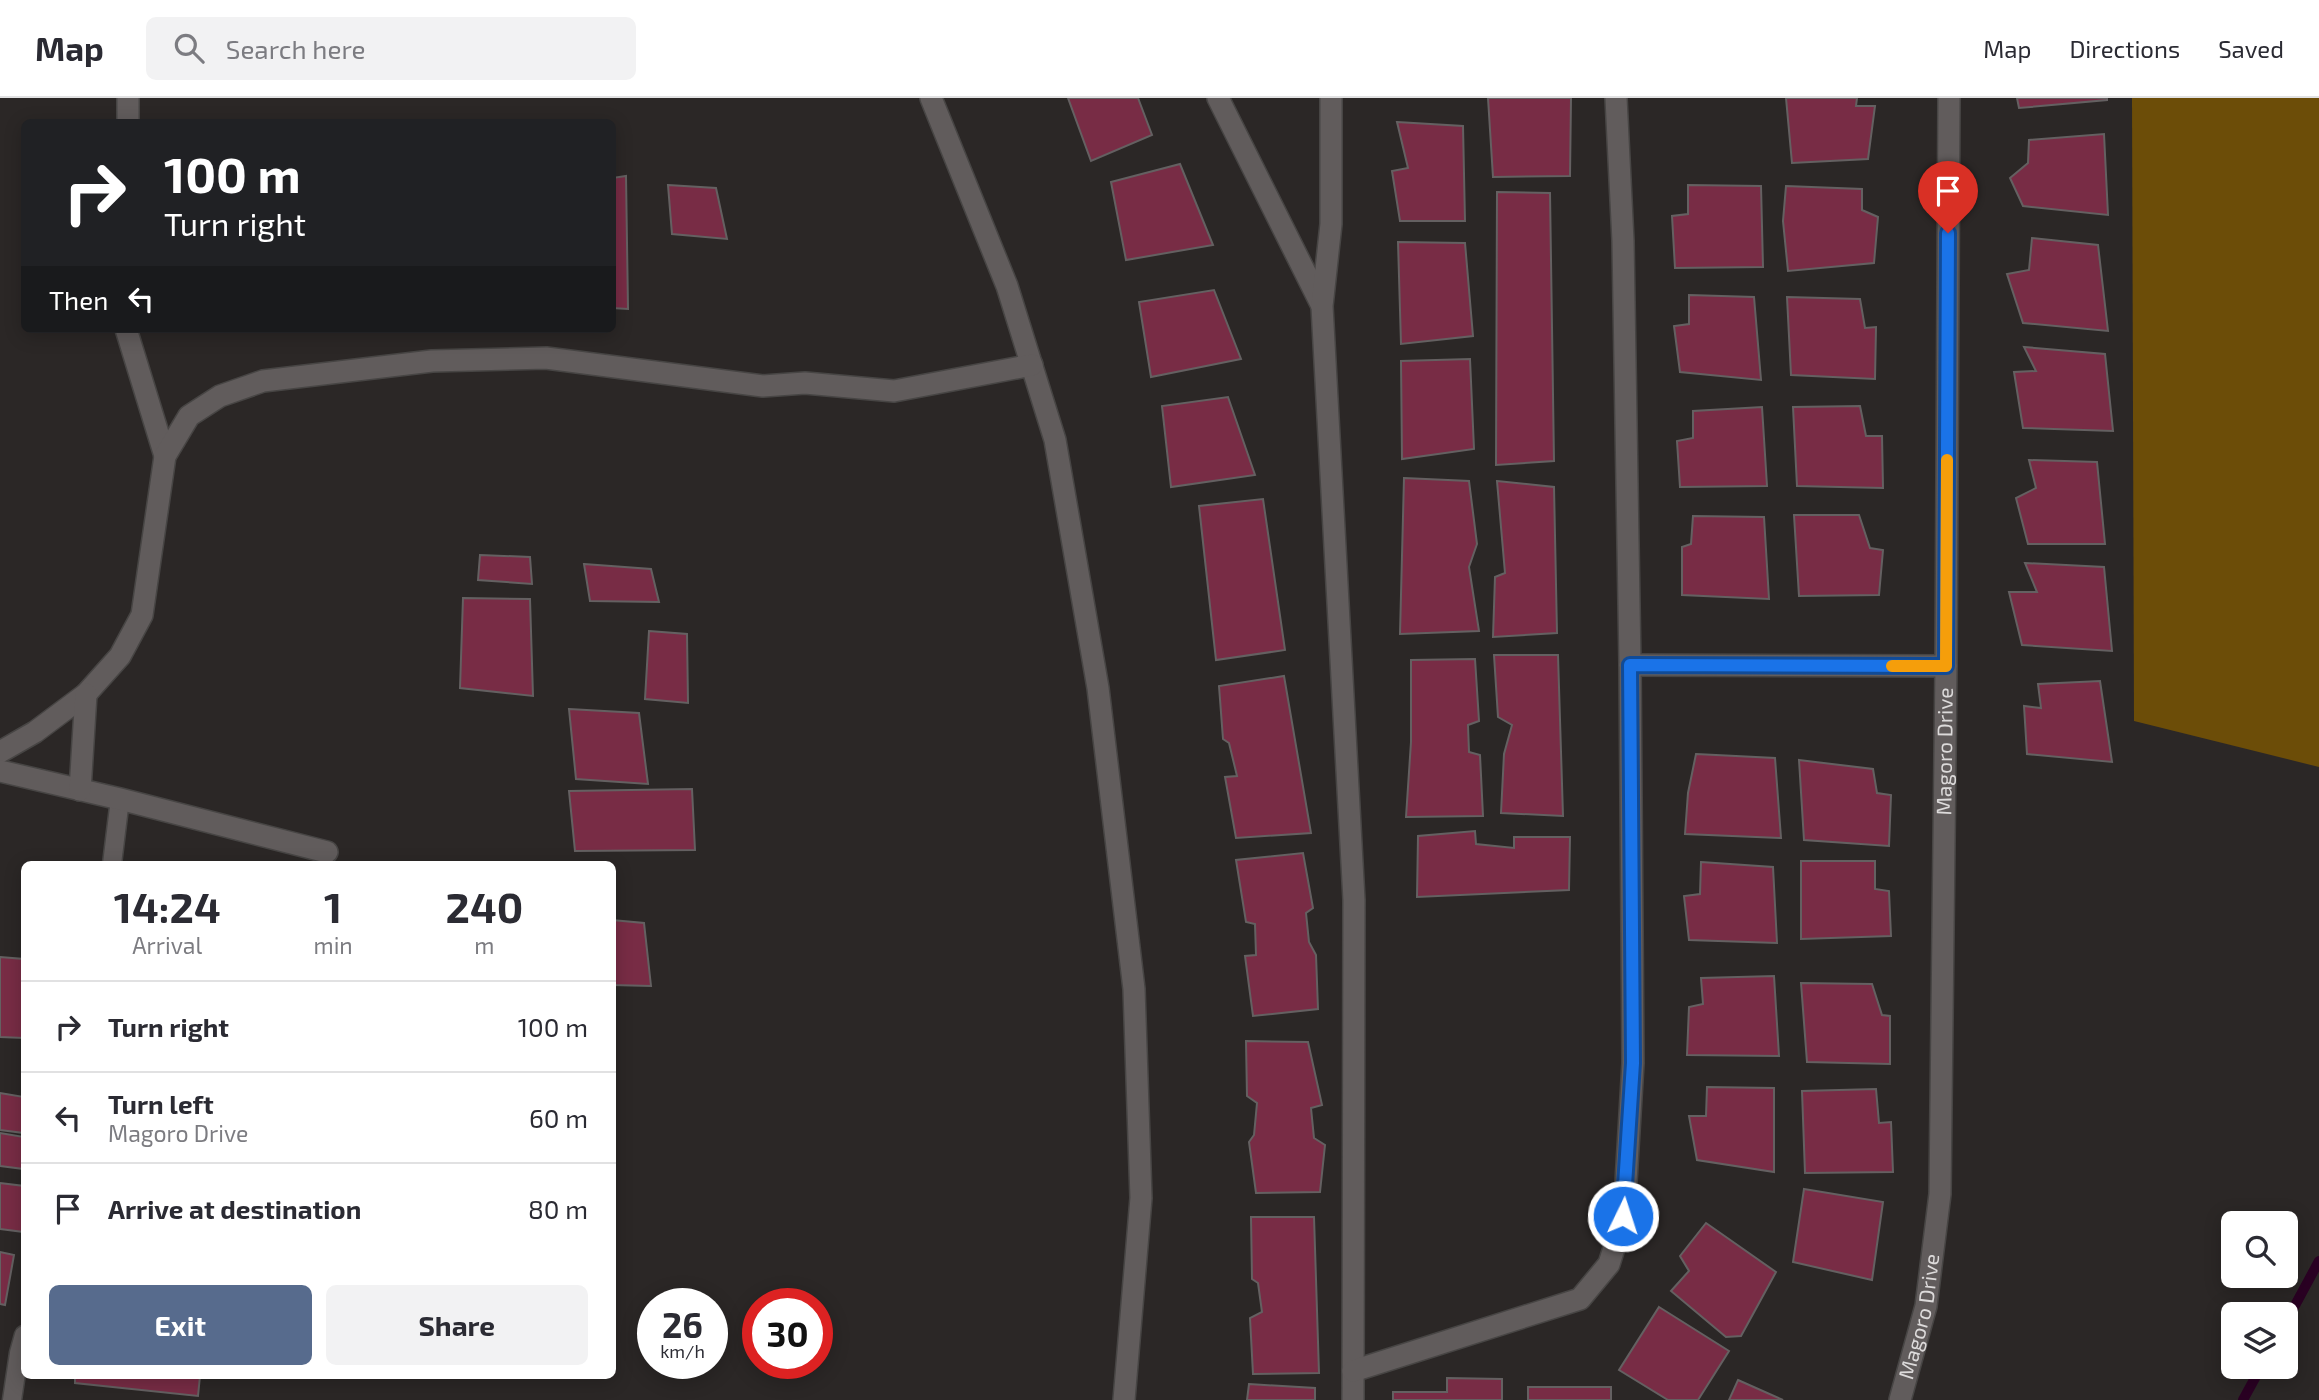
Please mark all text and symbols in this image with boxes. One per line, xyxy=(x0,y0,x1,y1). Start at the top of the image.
search box xyxy=(146,17,636,80)
text: Map xyxy=(35,28,104,68)
icon: search xyxy=(170,29,208,67)
text: Search here xyxy=(226,33,365,64)
text: Map xyxy=(1983,34,2031,63)
text: Directions xyxy=(2069,34,2180,63)
text: Saved xyxy=(2218,34,2284,63)
text: 100 m xyxy=(164,144,301,203)
icon: right xyxy=(49,147,140,238)
pin xyxy=(1918,161,1978,233)
icon: arrive xyxy=(1929,172,1967,210)
text: Turn right xyxy=(164,204,306,242)
icon: left xyxy=(122,280,160,318)
text: Then xyxy=(49,284,108,315)
street label: Magoro Drive xyxy=(1930,687,1957,816)
text: 14:24 xyxy=(114,881,221,931)
text: 1 xyxy=(324,881,342,931)
text: 240 xyxy=(446,881,523,931)
text: Arrival xyxy=(132,931,202,959)
text: min xyxy=(313,931,353,959)
text: m xyxy=(474,931,494,959)
icon: right xyxy=(49,1008,87,1046)
text: Turn right xyxy=(108,1011,229,1042)
text: 100 m xyxy=(518,1011,588,1042)
text: Turn left xyxy=(108,1088,214,1119)
icon: left xyxy=(49,1099,87,1137)
text: 60 m xyxy=(529,1102,588,1133)
text: Magoro Drive xyxy=(108,1119,248,1147)
position arrow xyxy=(1586,1179,1660,1253)
icon: arrive xyxy=(49,1190,87,1228)
text: Arrive at destination xyxy=(108,1193,361,1224)
text: 80 m xyxy=(528,1193,588,1224)
map controls xyxy=(2221,1211,2298,1379)
button: search xyxy=(2221,1211,2298,1288)
street label: Magoro Drive xyxy=(1892,1252,1943,1382)
button: Exit xyxy=(49,1285,312,1365)
button: Share xyxy=(326,1285,588,1365)
speed limit sign: 30 xyxy=(742,1288,833,1379)
button: layers xyxy=(2221,1302,2298,1379)
text: 26 xyxy=(662,1303,703,1345)
text: km/h xyxy=(660,1340,705,1362)

